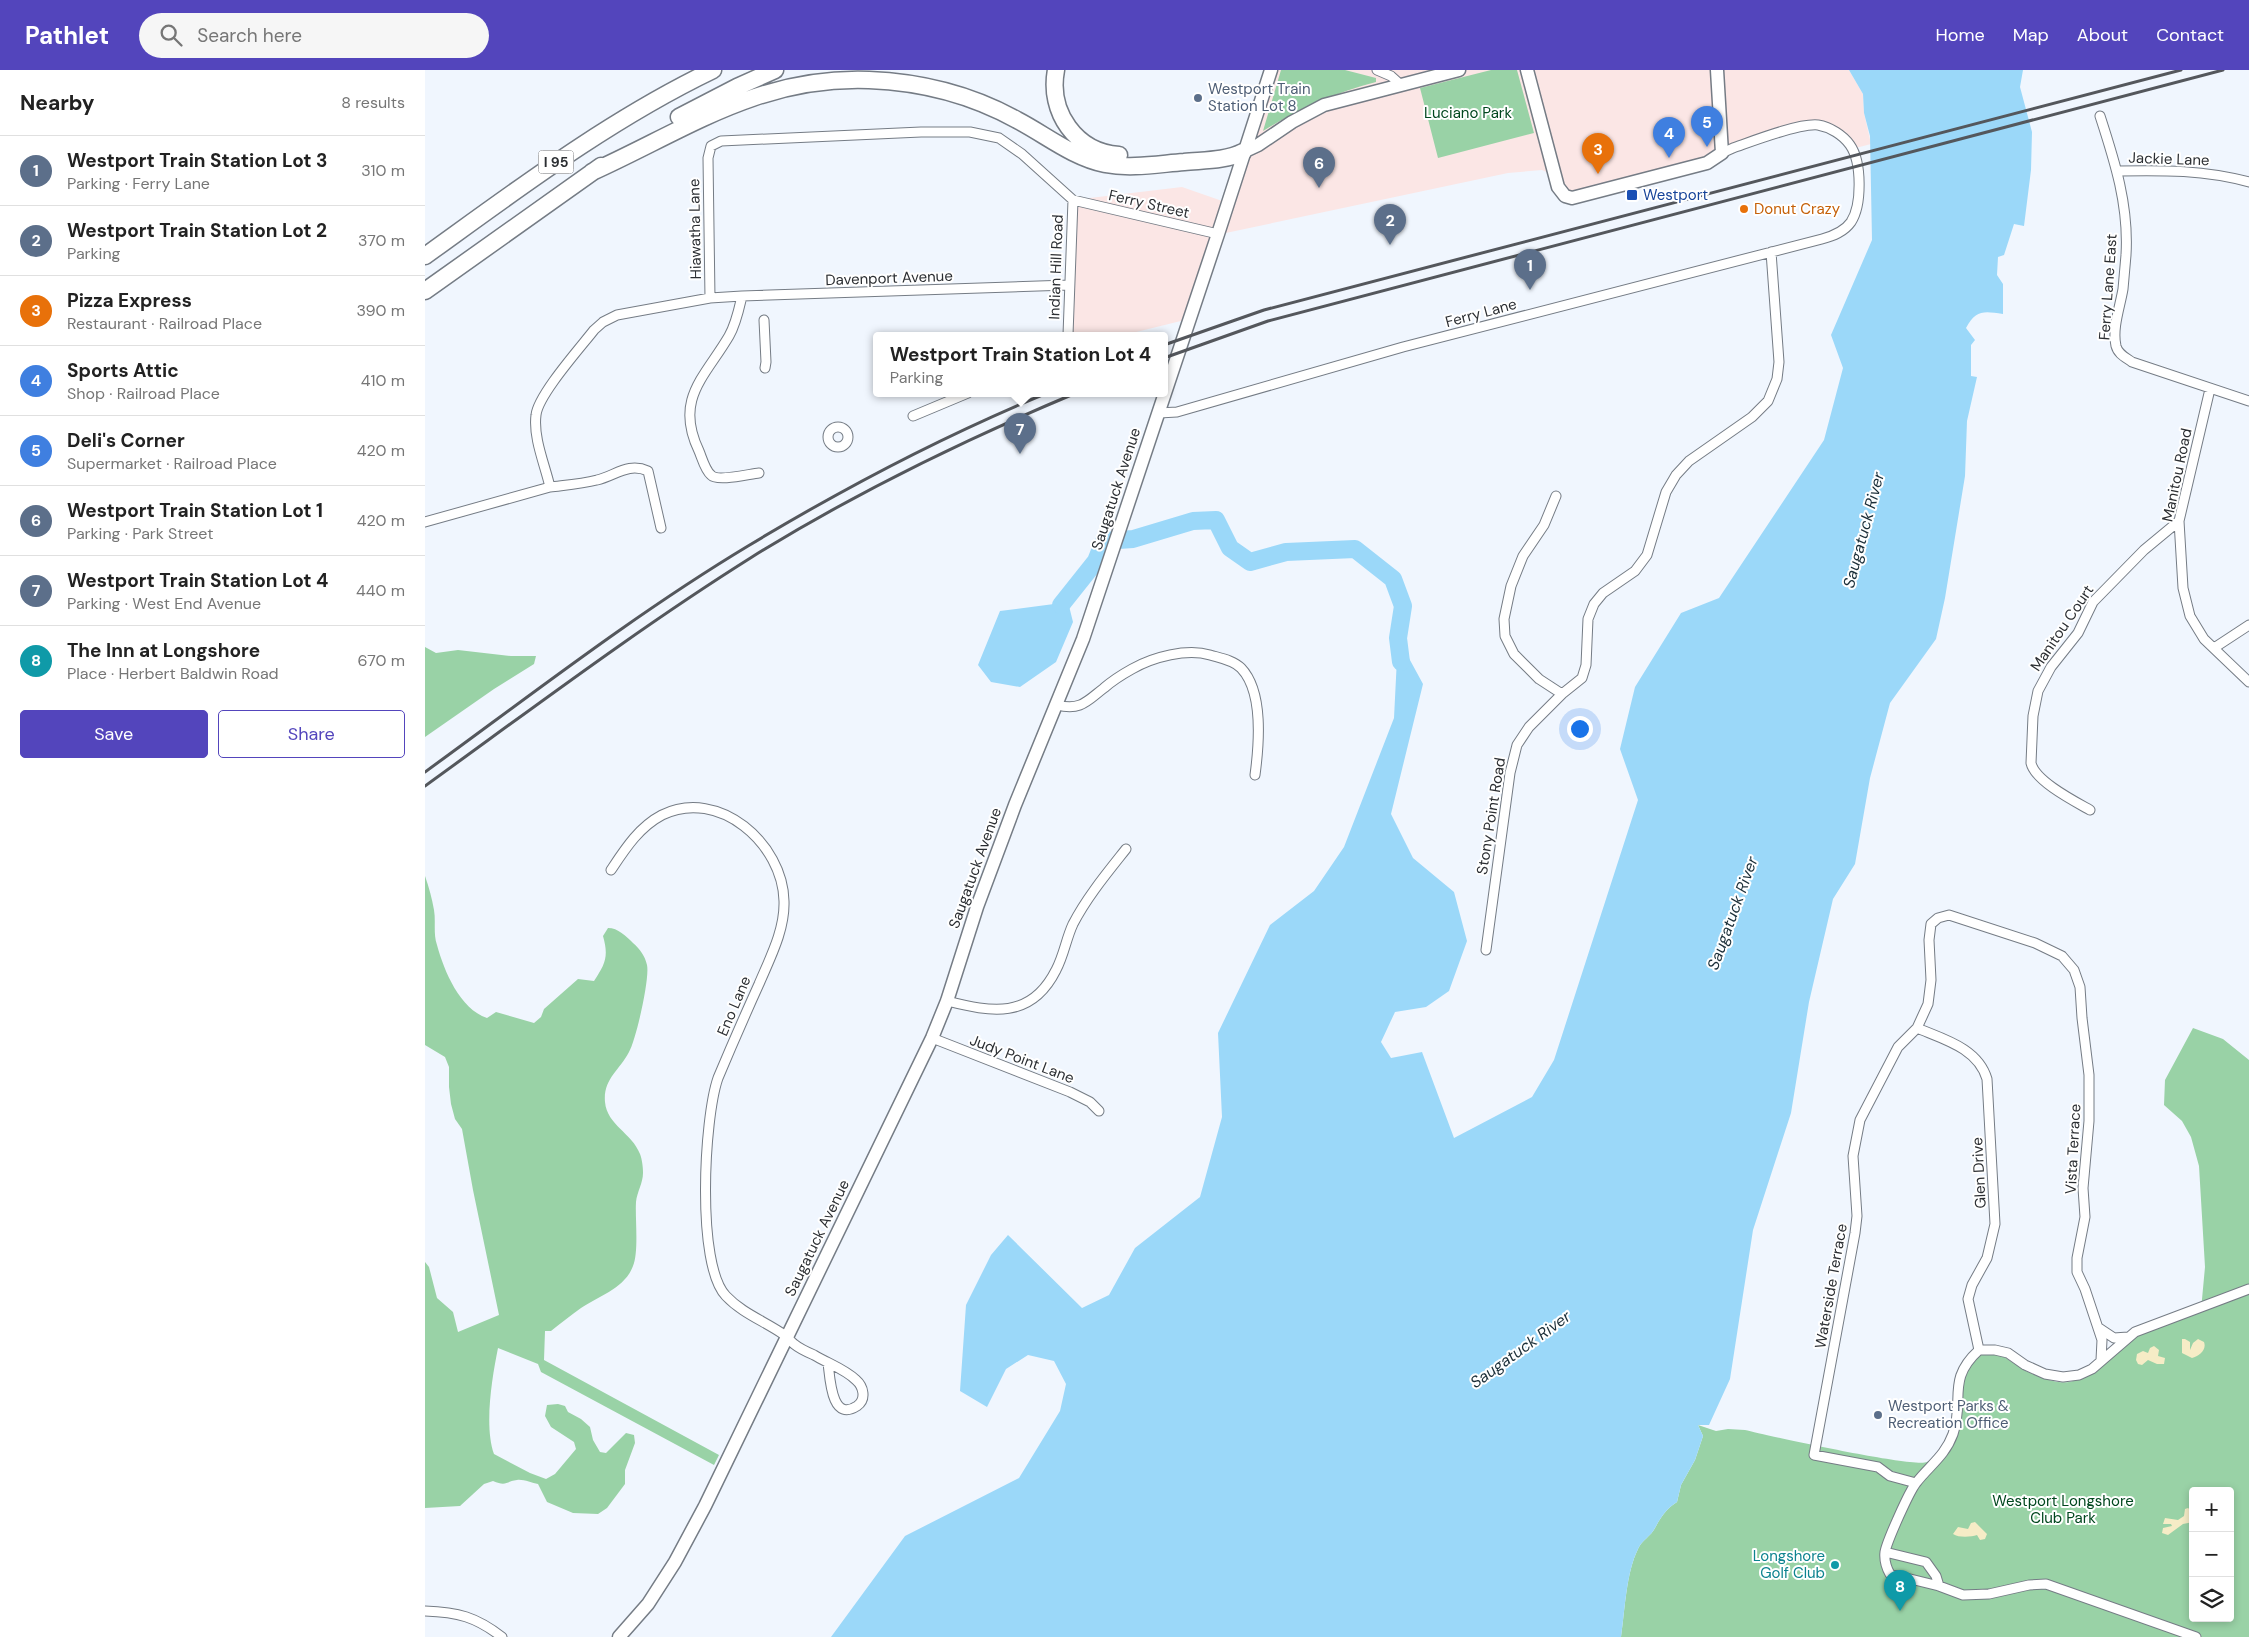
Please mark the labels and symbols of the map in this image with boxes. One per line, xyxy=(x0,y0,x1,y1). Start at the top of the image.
place label: Westport Train Station Lot 8 xyxy=(1208,79,1311,116)
marker: Westport Train Station Lot 8 xyxy=(1192,92,1204,104)
park label: Luciano Park xyxy=(1424,103,1512,123)
pin: 5 xyxy=(1691,106,1723,147)
pin: 4 xyxy=(1653,117,1685,158)
pin: 3 xyxy=(1582,133,1614,174)
pin: 6 xyxy=(1303,147,1335,188)
street label: Jackie Lane xyxy=(2128,148,2210,170)
road number: I 95 xyxy=(539,150,573,174)
street label: Hiawatha Lane xyxy=(684,178,706,280)
street label: Ferry Street xyxy=(1107,185,1191,223)
place label: Westport xyxy=(1643,185,1708,205)
marker: Westport xyxy=(1625,188,1639,202)
place label: Donut Crazy xyxy=(1754,199,1841,219)
marker: Donut Crazy xyxy=(1738,203,1750,215)
pin: 2 xyxy=(1374,204,1406,245)
street label: Indian Hill Road xyxy=(1044,214,1068,320)
street label: Ferry Lane East xyxy=(2094,233,2122,341)
pin: 1 xyxy=(1514,249,1546,290)
street label: Davenport Avenue xyxy=(825,266,953,290)
street label: Ferry Lane xyxy=(1443,294,1519,332)
pin: 7 xyxy=(1004,413,1036,454)
street label: Saugatuck Avenue xyxy=(1087,425,1145,553)
street label: Manitou Road xyxy=(2157,426,2197,524)
water label: Saugatuck River xyxy=(1838,469,1889,590)
street label: Manitou Court xyxy=(2026,581,2098,675)
your location xyxy=(1567,716,1593,742)
street label: Stony Point Road xyxy=(1472,756,1510,876)
street label: Saugatuck Avenue xyxy=(944,805,1006,931)
water label: Saugatuck River xyxy=(1702,853,1763,973)
street label: Eno Lane xyxy=(712,973,756,1039)
street label: Judy Point Lane xyxy=(967,1030,1077,1088)
street label: Vista Terrace xyxy=(2061,1103,2085,1195)
street label: Glen Drive xyxy=(1967,1137,1991,1209)
street label: Saugatuck Avenue xyxy=(780,1176,854,1300)
street label: Waterside Terrace xyxy=(1810,1222,1852,1350)
water label: Saugatuck River xyxy=(1466,1305,1576,1393)
place label: Westport Parks & Recreation Office xyxy=(1888,1396,2009,1433)
marker: Westport Parks & Recreation Office xyxy=(1872,1409,1884,1421)
park label: Westport Longshore Club Park xyxy=(1992,1491,2134,1528)
place label: Longshore Golf Club xyxy=(1753,1546,1825,1583)
marker: Longshore Golf Club xyxy=(1829,1559,1841,1571)
pin: 8 xyxy=(1884,1570,1916,1611)

